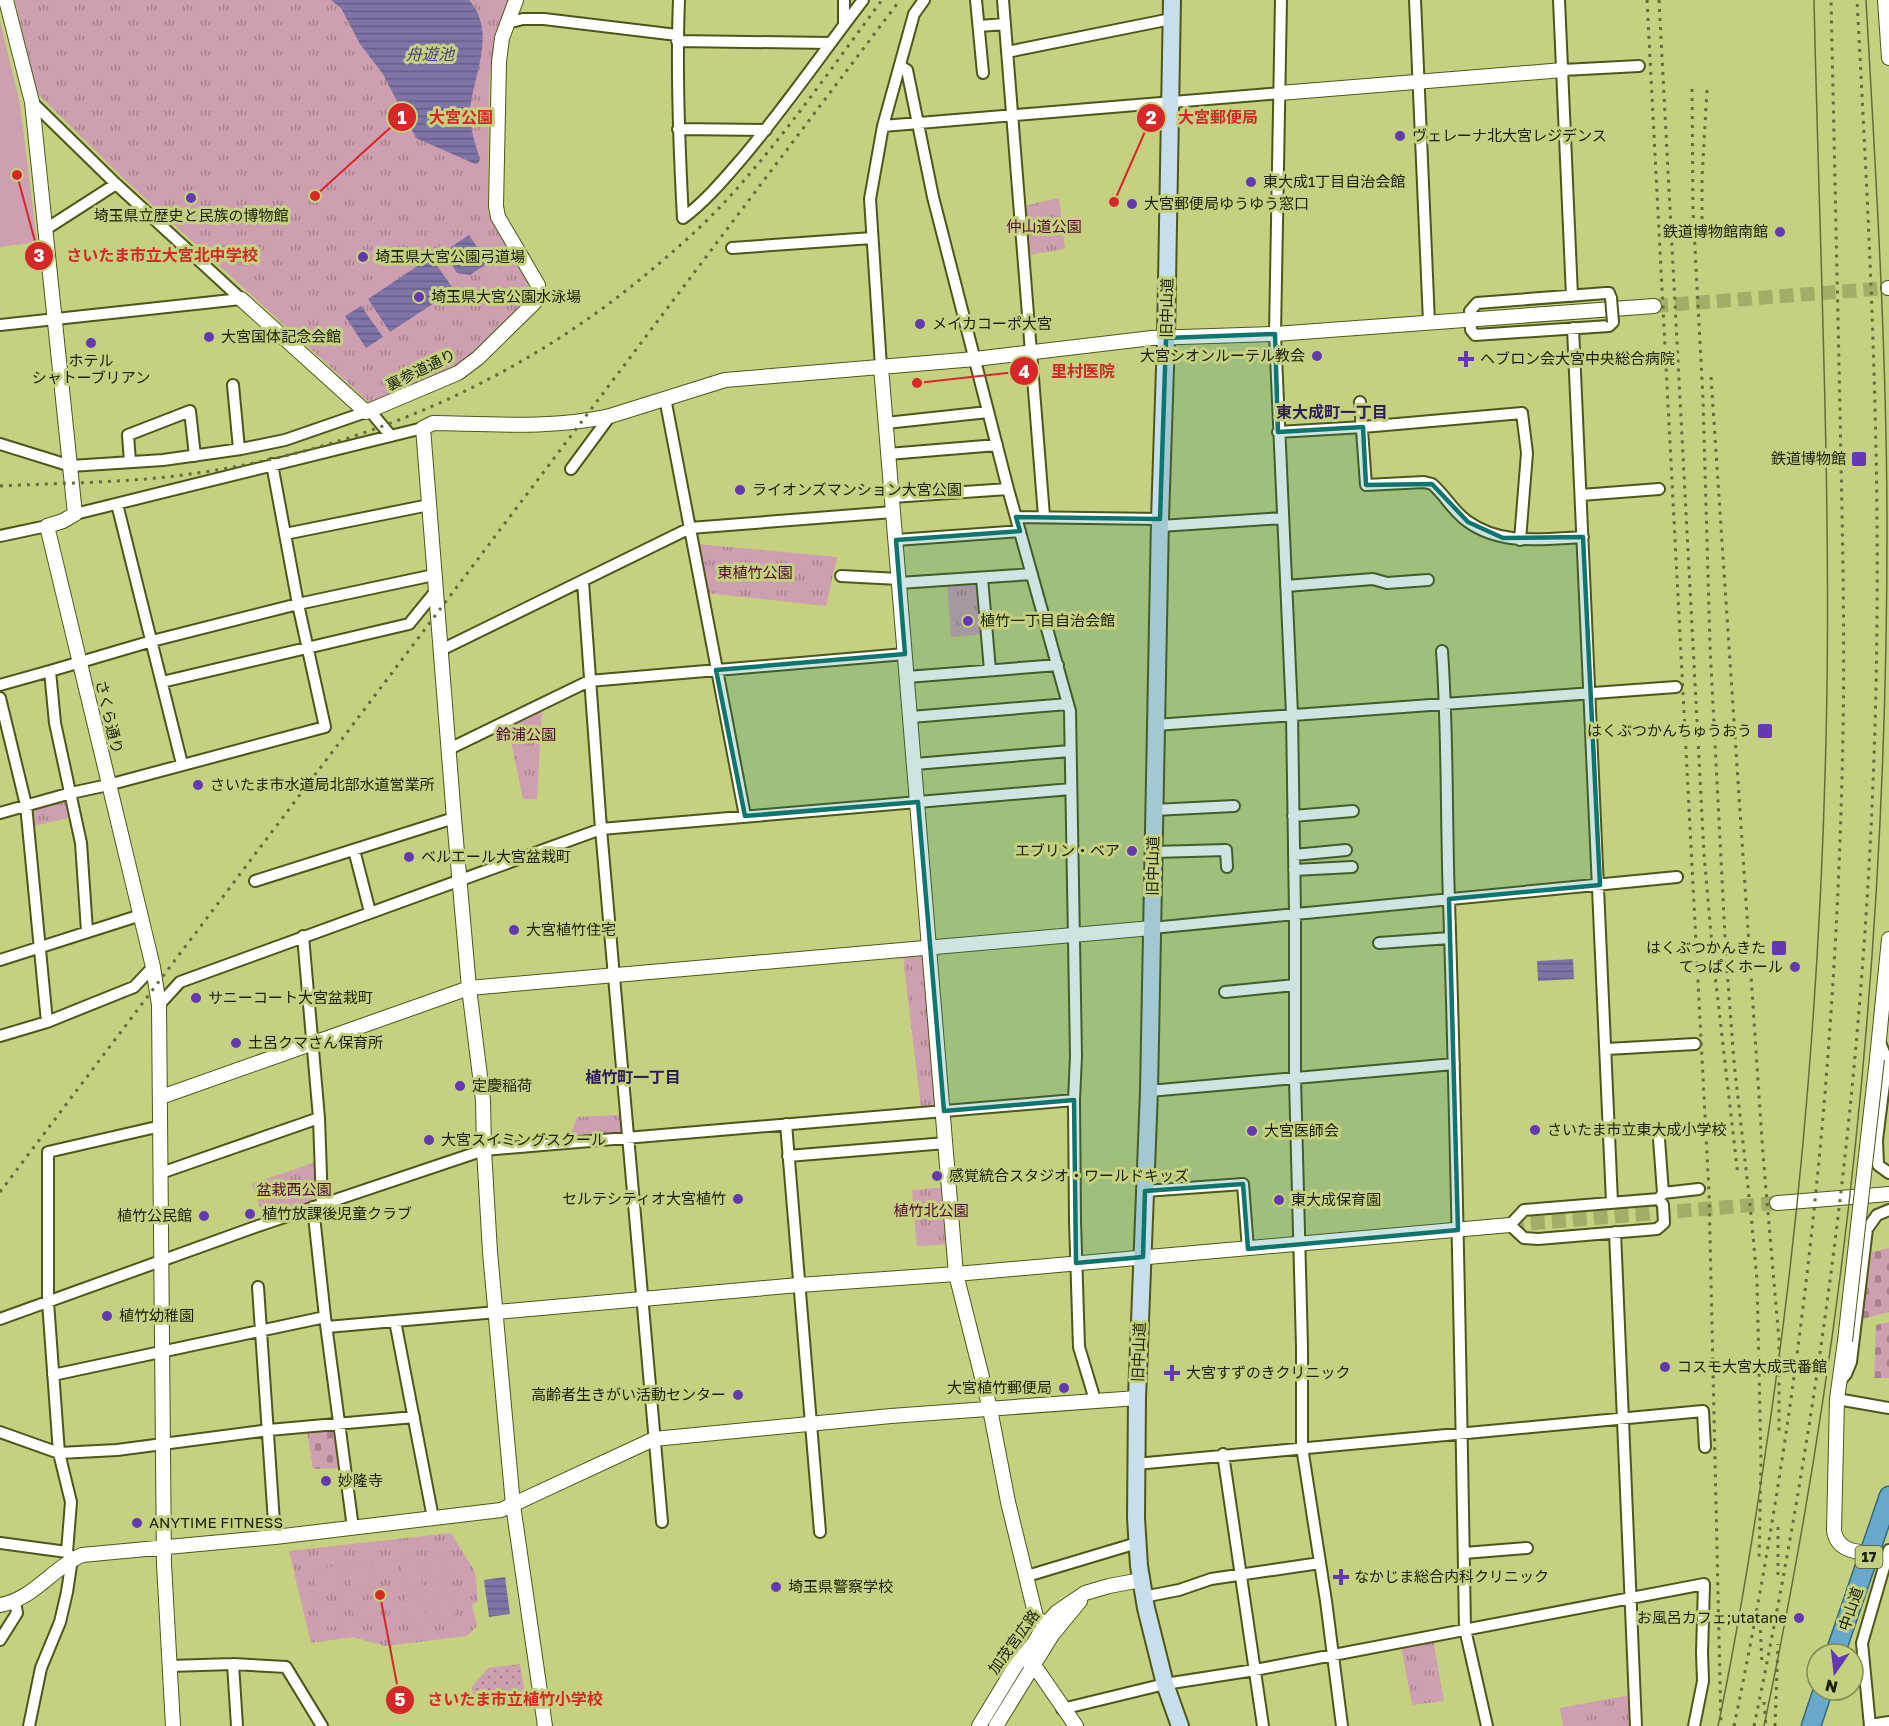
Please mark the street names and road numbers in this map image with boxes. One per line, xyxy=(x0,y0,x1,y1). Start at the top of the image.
street label: 旧中山道 xyxy=(1156,278,1176,338)
street label: 裏参道通り xyxy=(383,345,458,394)
street label: さくら通り xyxy=(93,678,127,755)
street label: 旧中山道 xyxy=(1142,836,1162,896)
street label: 旧中山道 xyxy=(1128,1322,1148,1382)
road number: 17 xyxy=(1856,1546,1882,1568)
street label: 中山道 xyxy=(1834,1584,1866,1633)
street label: 加茂宮広路 xyxy=(984,1606,1043,1677)

